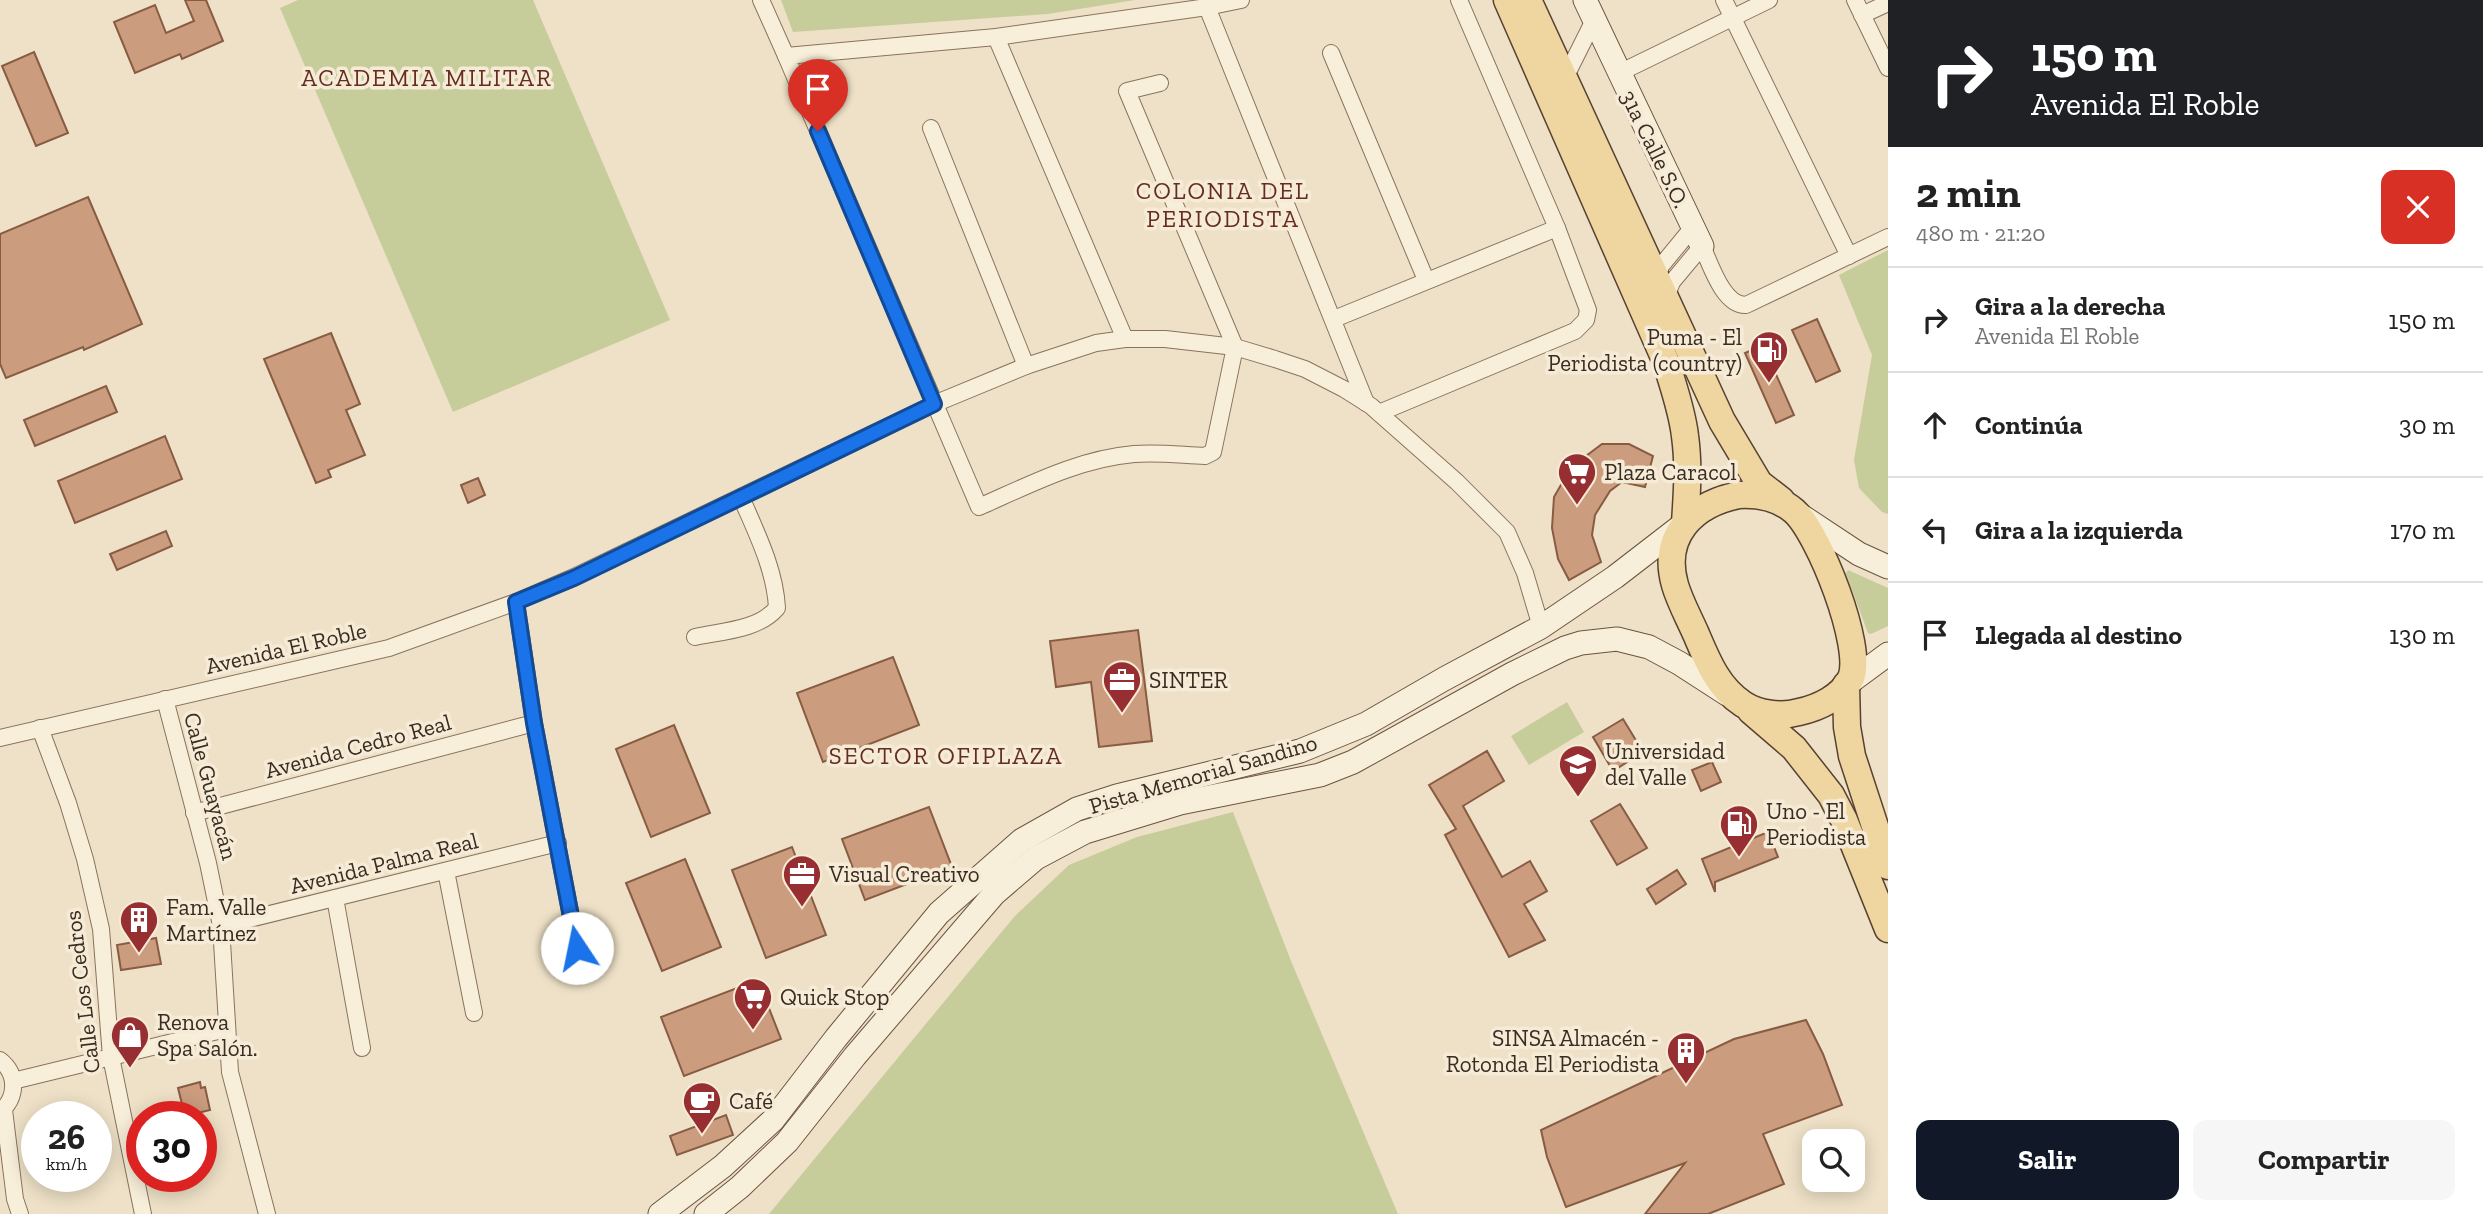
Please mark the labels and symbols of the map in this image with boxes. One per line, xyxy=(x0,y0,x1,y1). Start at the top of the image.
pin xyxy=(788,59,848,131)
district label: ACADEMIA MILITAR xyxy=(301,63,553,92)
street label: 31a Calle S.O. xyxy=(1614,85,1696,213)
district label: COLONIA DEL PERIODISTA xyxy=(1136,176,1310,233)
place label: Puma - El Periodista (country) xyxy=(1547,323,1742,377)
fuel station icon: Puma - El Periodista (country) xyxy=(1748,329,1790,384)
supermarket icon: Plaza Caracol xyxy=(1556,451,1598,506)
place label: Plaza Caracol xyxy=(1604,458,1737,486)
street label: Avenida El Roble xyxy=(203,616,369,680)
office icon: SINTER xyxy=(1101,659,1143,714)
place label: SINTER xyxy=(1149,666,1228,694)
street label: Avenida Cedro Real xyxy=(262,708,454,784)
street label: Calle Guayacán xyxy=(178,709,244,863)
street label: Pista Memorial Sandino xyxy=(1086,728,1320,820)
place label: Universidad del Valle xyxy=(1605,737,1725,791)
district label: SECTOR OFIPLAZA xyxy=(829,741,1063,770)
school or university icon: Universidad del Valle xyxy=(1557,743,1599,798)
place label: Uno - El Periodista xyxy=(1766,797,1866,851)
fuel station icon: Uno - El Periodista xyxy=(1718,803,1760,858)
street label: Avenida Palma Real xyxy=(287,826,481,900)
office icon: Visual Creativo xyxy=(781,853,823,908)
place label: Visual Creativo xyxy=(828,860,980,888)
place label: Fam. Valle Martínez xyxy=(166,893,266,947)
building icon: Fam. Valle Martínez xyxy=(118,899,160,954)
street label: Calle Los Cedros xyxy=(58,909,106,1075)
position arrow xyxy=(540,911,614,985)
supermarket icon: Quick Stop xyxy=(732,976,774,1031)
place label: Quick Stop xyxy=(780,983,889,1011)
place label: Renova Spa Salón. xyxy=(157,1008,258,1062)
shop icon: Renova Spa Salón. xyxy=(109,1014,151,1069)
place label: SINSA Almacén - Rotonda El Periodista xyxy=(1446,1024,1659,1078)
building icon: SINSA Almacén - Rotonda El Periodista xyxy=(1665,1030,1707,1085)
cafe icon: Café xyxy=(681,1080,723,1135)
place label: Café xyxy=(729,1087,773,1115)
speed limit sign: 30 xyxy=(126,1101,217,1192)

